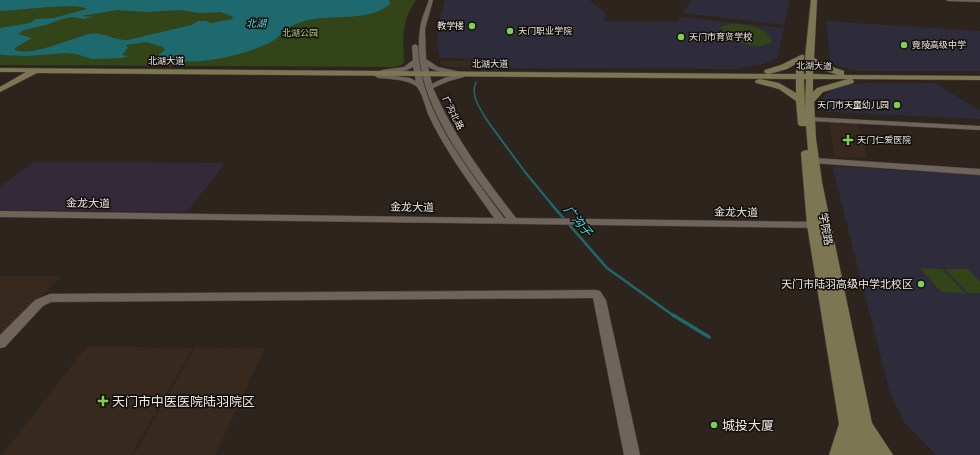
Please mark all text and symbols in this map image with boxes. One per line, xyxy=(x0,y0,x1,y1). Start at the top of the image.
water label: 北湖 xyxy=(246,17,268,30)
place label: 教学楼 xyxy=(437,20,464,31)
marker: 教学楼 xyxy=(467,21,477,31)
place label: 天门职业学院 xyxy=(518,25,572,36)
marker: 天门职业学院 xyxy=(505,26,515,36)
park label: 北湖公园 xyxy=(282,27,318,38)
place label: 天门市育贤学校 xyxy=(689,31,753,42)
marker: 天门市育贤学校 xyxy=(676,32,686,42)
place label: 竟陵高级中学 xyxy=(912,39,966,50)
marker: 竟陵高级中学 xyxy=(899,40,909,50)
street label: 北湖大道 xyxy=(148,55,184,66)
street label: 北湖大道 xyxy=(472,58,508,69)
street label: 北湖大道 xyxy=(796,60,832,71)
street label: 广沟北路 xyxy=(440,94,467,131)
place label: 天门市天童幼儿园 xyxy=(817,99,889,110)
marker: 天门市天童幼儿园 xyxy=(892,100,902,110)
marker: 天门仁爱医院 xyxy=(842,134,854,146)
place label: 天门仁爱医院 xyxy=(857,134,911,145)
street label: 金龙大道 xyxy=(66,196,110,210)
street label: 金龙大道 xyxy=(390,200,434,214)
water label: 广沟子 xyxy=(561,202,596,240)
street label: 金龙大道 xyxy=(714,205,758,219)
street label: 学院路 xyxy=(816,212,836,246)
place label: 天门市陆羽高级中学北校区 xyxy=(781,277,913,291)
marker: 天门市陆羽高级中学北校区 xyxy=(916,279,926,289)
place label: 天门市中医医院陆羽院区 xyxy=(112,393,255,409)
marker: 天门市中医医院陆羽院区 xyxy=(97,395,109,407)
place label: 城投大厦 xyxy=(722,417,774,433)
marker: 城投大厦 xyxy=(709,420,719,430)

